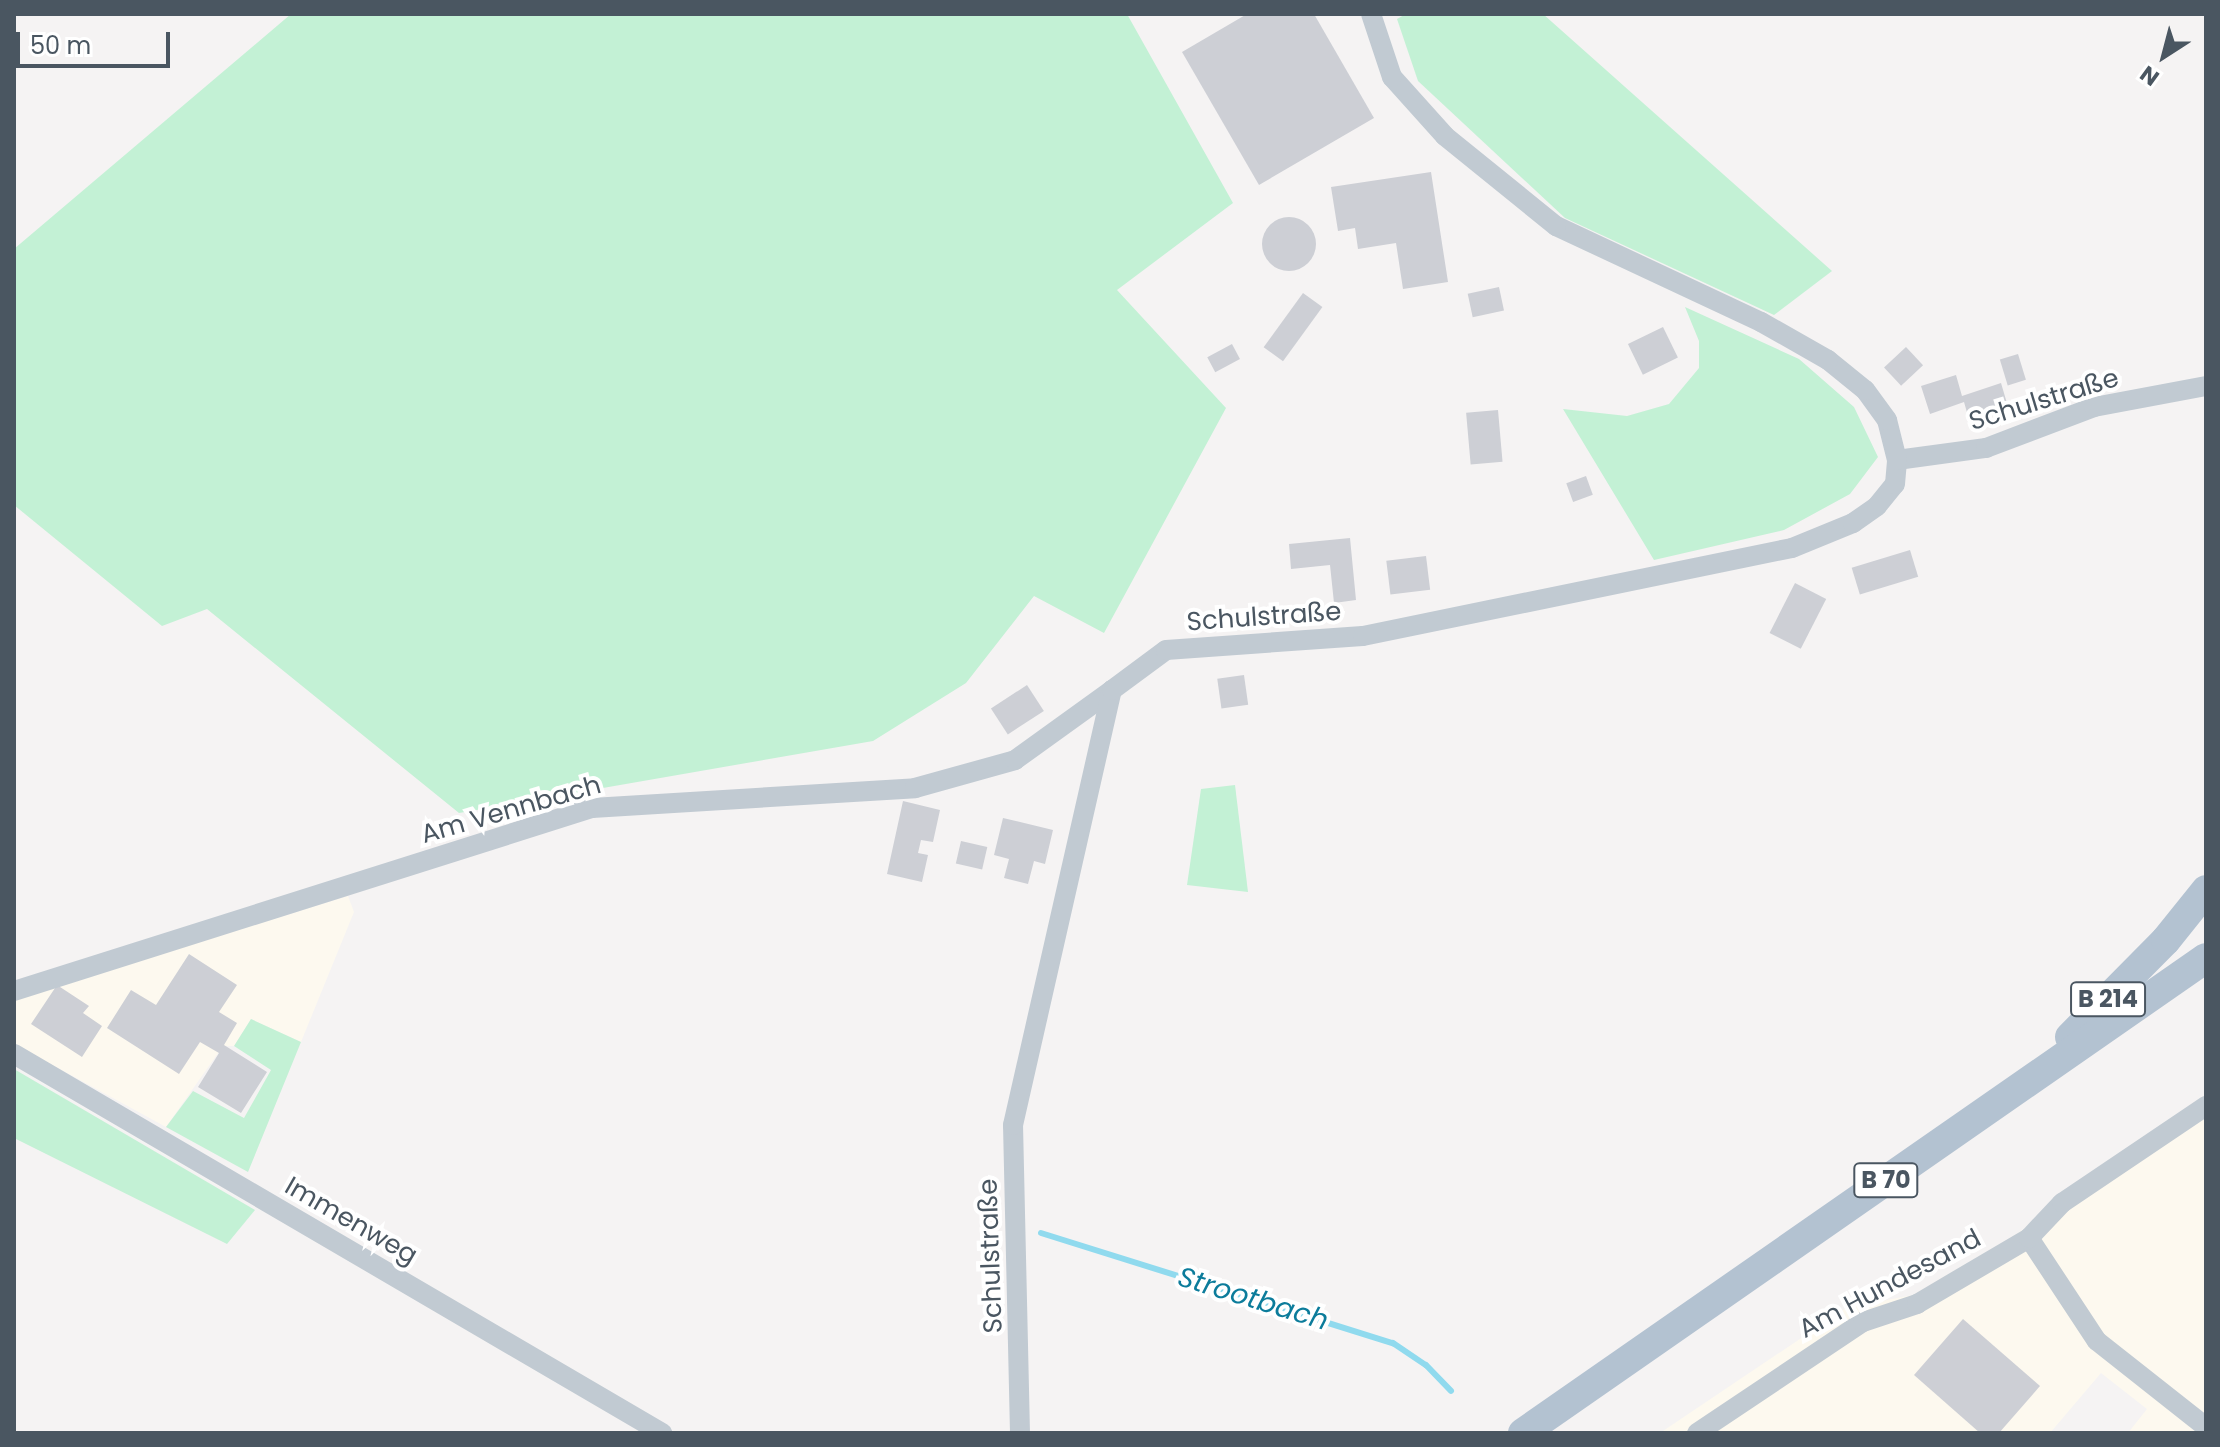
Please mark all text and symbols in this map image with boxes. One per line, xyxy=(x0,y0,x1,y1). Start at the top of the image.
scale bar xyxy=(20,16,174,66)
north arrow xyxy=(2124,16,2204,96)
text: 50 m xyxy=(30,29,91,62)
text: N xyxy=(2134,58,2165,93)
street label: Schulstraße xyxy=(1965,362,2123,438)
street label: Schulstraße xyxy=(1186,596,1342,638)
street label: Am Vennbach xyxy=(417,769,605,851)
road number: B 214 xyxy=(2070,979,2146,1019)
road number: B 70 xyxy=(1852,1160,1920,1200)
street label: Immenweg xyxy=(279,1171,423,1271)
street label: Schulstraße xyxy=(973,1178,1009,1334)
street label: Am Hundesand xyxy=(1794,1223,1986,1345)
water label: Strootbach xyxy=(1174,1260,1332,1338)

